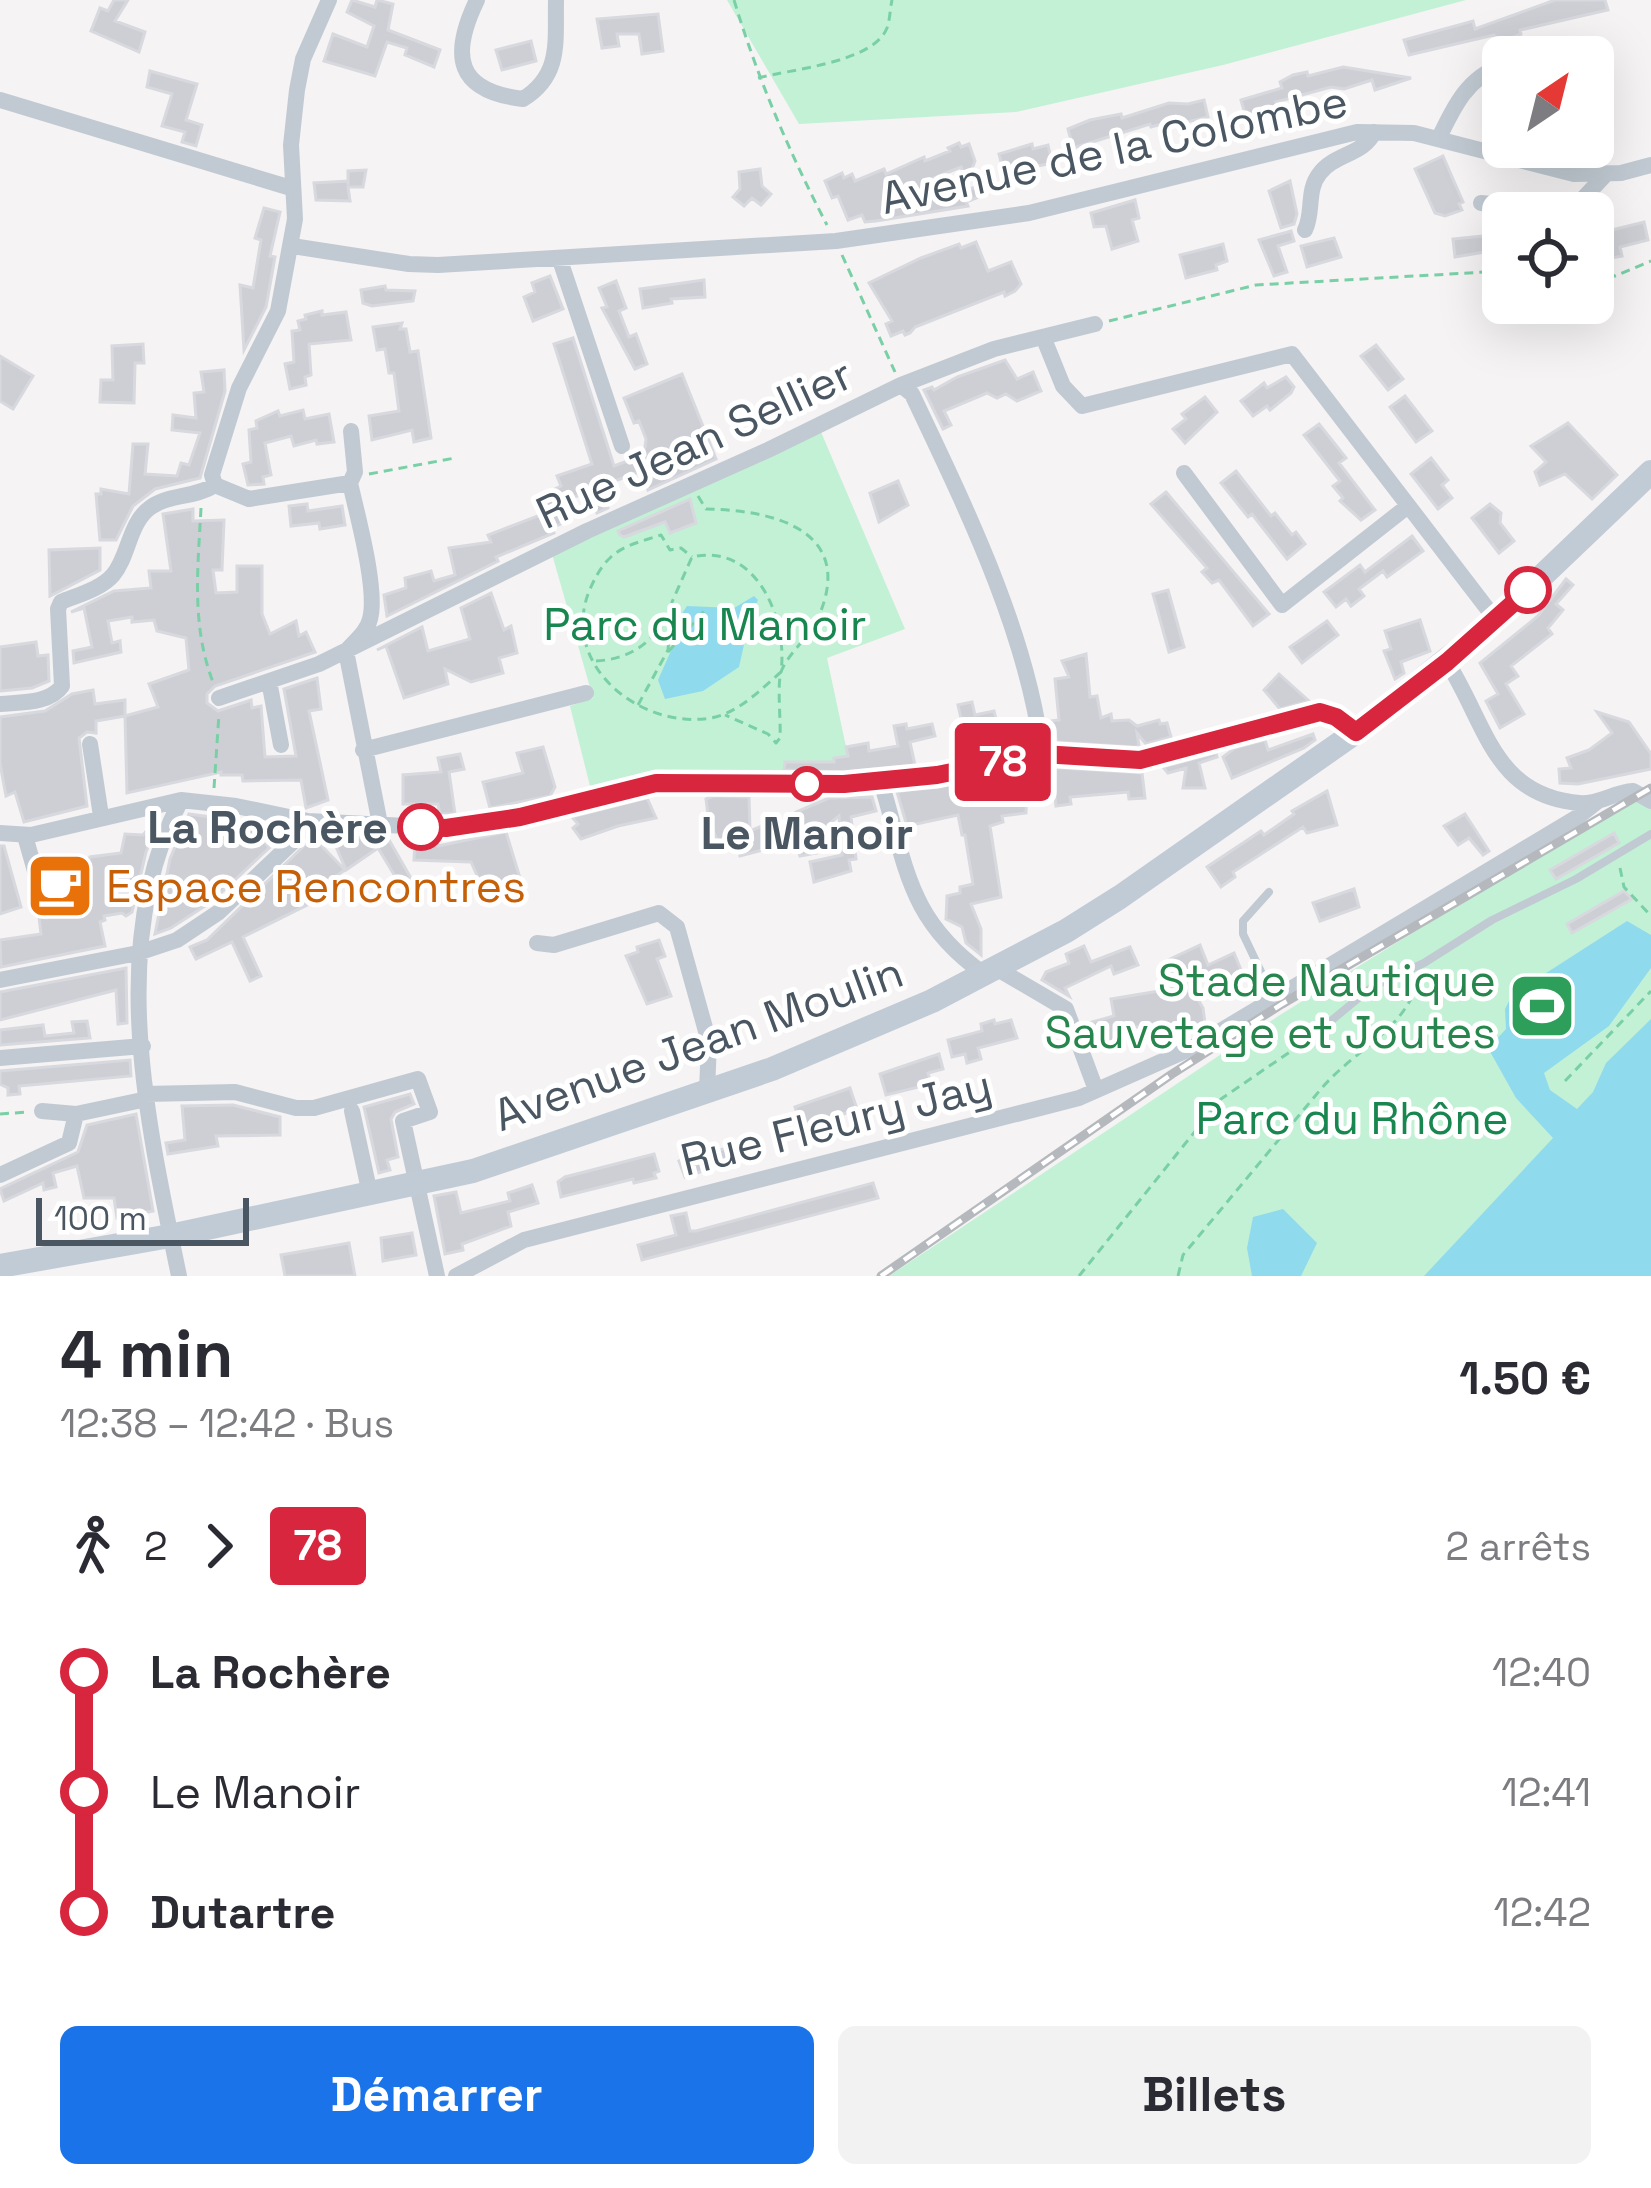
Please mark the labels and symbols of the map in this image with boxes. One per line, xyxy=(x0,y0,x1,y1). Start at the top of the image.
north arrow xyxy=(1482,36,1614,168)
street label: Avenue de la Colombe xyxy=(875,72,1353,227)
street label: Rue Jean Sellier xyxy=(527,345,861,542)
unlabelled marker xyxy=(1506,568,1550,612)
park label: Parc du Manoir xyxy=(543,596,867,653)
line badge: 78 xyxy=(949,723,1057,801)
marker: Le Manoir xyxy=(791,768,823,800)
place label: La Rochère xyxy=(147,799,388,856)
marker: La Rochère xyxy=(399,805,443,849)
place label: Le Manoir xyxy=(701,805,913,862)
cafe icon: Espace Rencontres xyxy=(25,851,95,921)
place label: Espace Rencontres xyxy=(106,858,526,915)
street label: Avenue Jean Moulin xyxy=(486,943,911,1144)
place label: Stade Nautique Sauvetage et Joutes xyxy=(1044,952,1496,1061)
sports icon: Stade Nautique Sauvetage et Joutes xyxy=(1507,971,1577,1041)
street label: Rue Fleury Jay xyxy=(675,1056,997,1189)
park label: Parc du Rhône xyxy=(1195,1090,1509,1147)
scale bar xyxy=(36,1192,249,1245)

